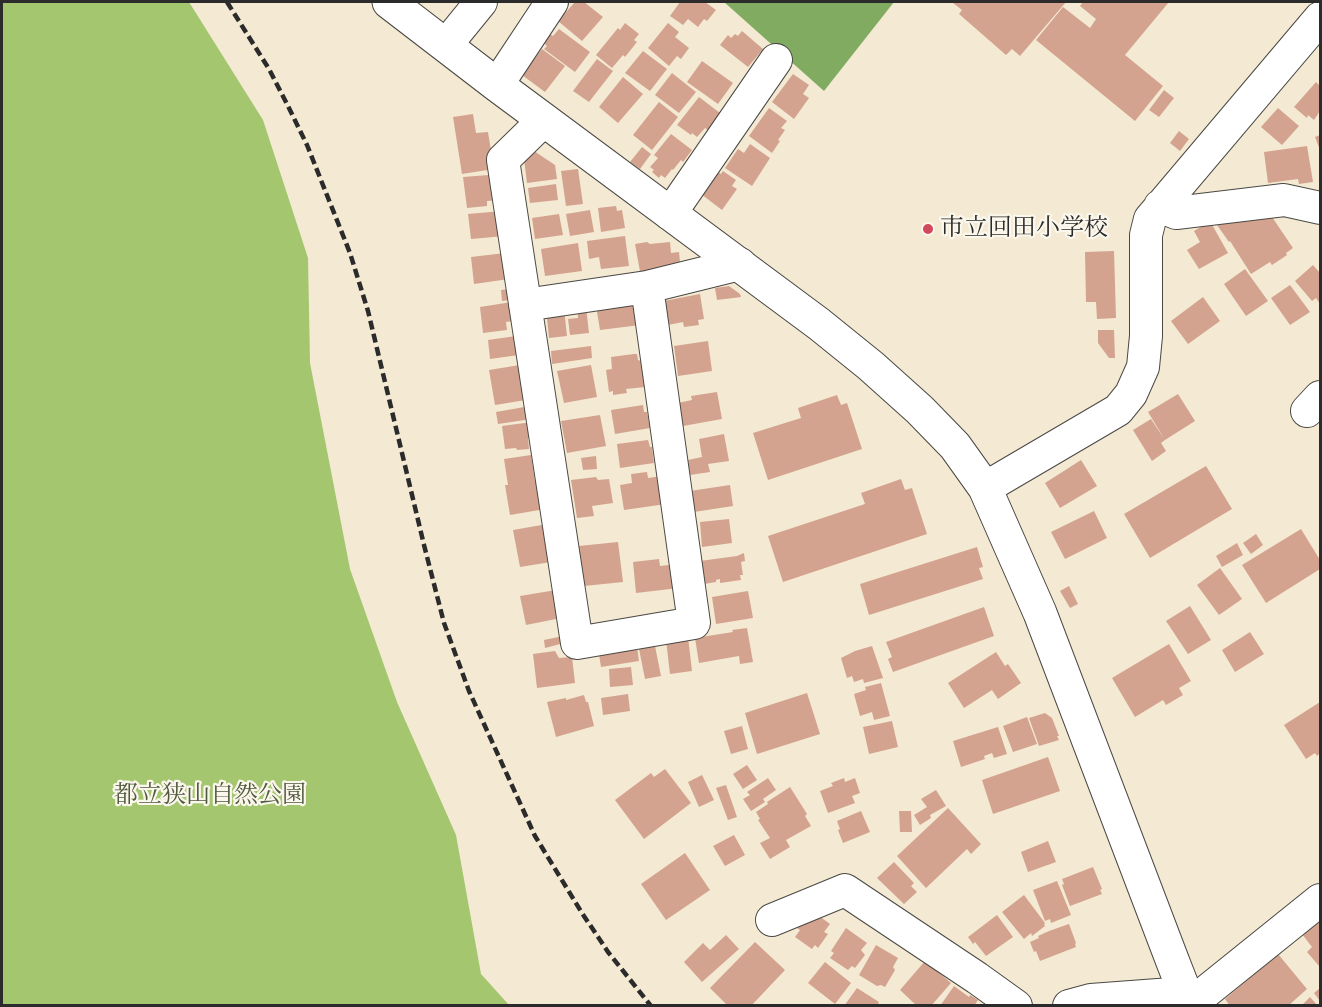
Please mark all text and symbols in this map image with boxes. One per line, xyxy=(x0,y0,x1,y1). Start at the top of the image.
place label: 市立回田小学校 xyxy=(940,215,1108,243)
marker: 市立回田小学校 xyxy=(921,222,935,236)
park label: 都立狭山自然公園 xyxy=(114,782,306,810)

